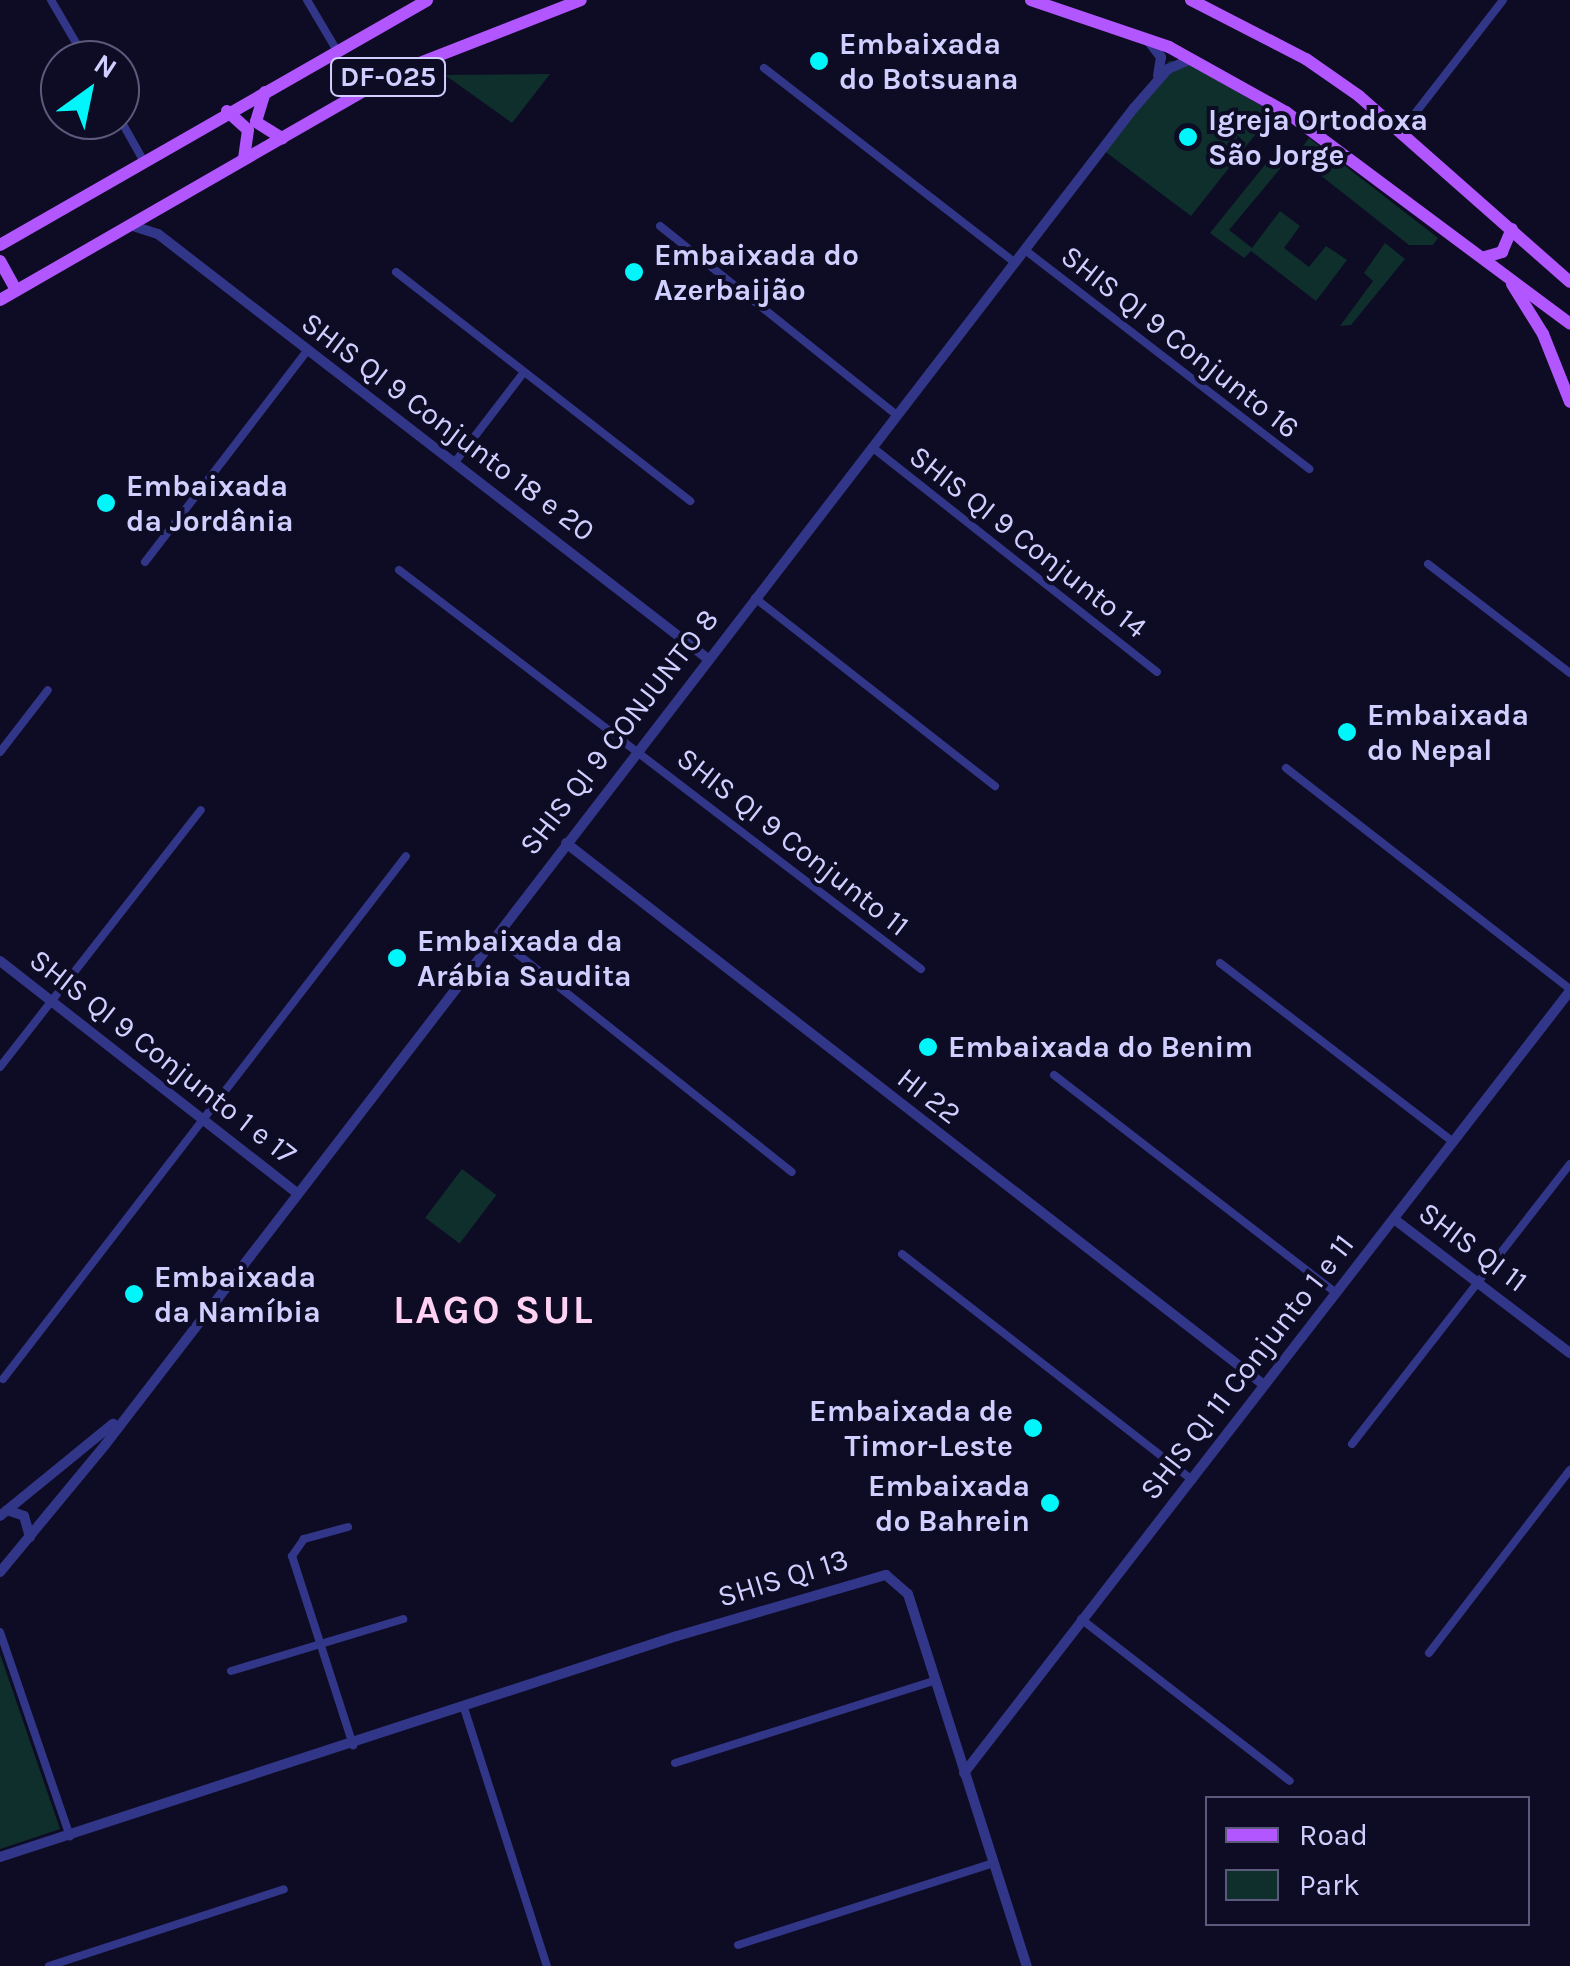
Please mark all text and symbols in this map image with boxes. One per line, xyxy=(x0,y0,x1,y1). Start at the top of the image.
place label: Embaixada do Botsuana xyxy=(839,26,1019,96)
north arrow xyxy=(40,40,140,140)
text: N xyxy=(88,47,123,85)
marker: Embaixada do Botsuana xyxy=(808,50,830,72)
road number: DF-025 xyxy=(328,54,448,100)
place label: Igreja Ortodoxa São Jorge xyxy=(1208,102,1428,172)
marker: Igreja Ortodoxa São Jorge xyxy=(1177,126,1199,148)
place label: Embaixada do Azerbaijão xyxy=(654,237,859,308)
street label: SHIS QI 9 Conjunto 16 xyxy=(1054,238,1306,446)
marker: Embaixada do Azerbaijão xyxy=(623,261,645,283)
street label: SHIS QI 9 Conjunto 18 e 20 xyxy=(294,305,602,549)
street label: SHIS QI 9 Conjunto 14 xyxy=(902,438,1154,646)
place label: Embaixada da Jordânia xyxy=(126,468,294,538)
marker: Embaixada da Jordânia xyxy=(95,492,117,514)
street label: SHIS QI 9 CONJUNTO 8 xyxy=(512,602,726,862)
place label: Embaixada do Nepal xyxy=(1367,697,1529,768)
marker: Embaixada do Nepal xyxy=(1336,721,1358,743)
street label: SHIS QI 9 Conjunto 11 xyxy=(670,740,916,944)
place label: Embaixada da Arábia Saudita xyxy=(417,923,632,994)
street label: SHIS QI 9 Conjunto 1 e 17 xyxy=(23,942,303,1172)
marker: Embaixada da Arábia Saudita xyxy=(386,947,408,969)
place label: Embaixada do Benim xyxy=(948,1029,1253,1065)
marker: Embaixada do Benim xyxy=(917,1036,939,1058)
street label: HI 22 xyxy=(890,1060,968,1132)
street label: SHIS QI 11 xyxy=(1412,1194,1534,1300)
street label: SHIS QI 11 Conjunto 1 e 11 xyxy=(1132,1227,1362,1507)
place label: Embaixada da Namíbia xyxy=(154,1259,321,1330)
marker: Embaixada da Namíbia xyxy=(123,1283,145,1305)
district label: LAGO SUL xyxy=(393,1286,595,1334)
place label: Embaixada de Timor-Leste xyxy=(809,1393,1013,1464)
marker: Embaixada de Timor-Leste xyxy=(1022,1417,1044,1439)
place label: Embaixada do Bahrein xyxy=(868,1468,1030,1538)
marker: Embaixada do Bahrein xyxy=(1039,1492,1061,1514)
street label: SHIS QI 13 xyxy=(713,1541,853,1615)
legend xyxy=(1205,1796,1530,1926)
text: Road xyxy=(1299,1817,1368,1853)
text: Park xyxy=(1299,1867,1360,1903)

